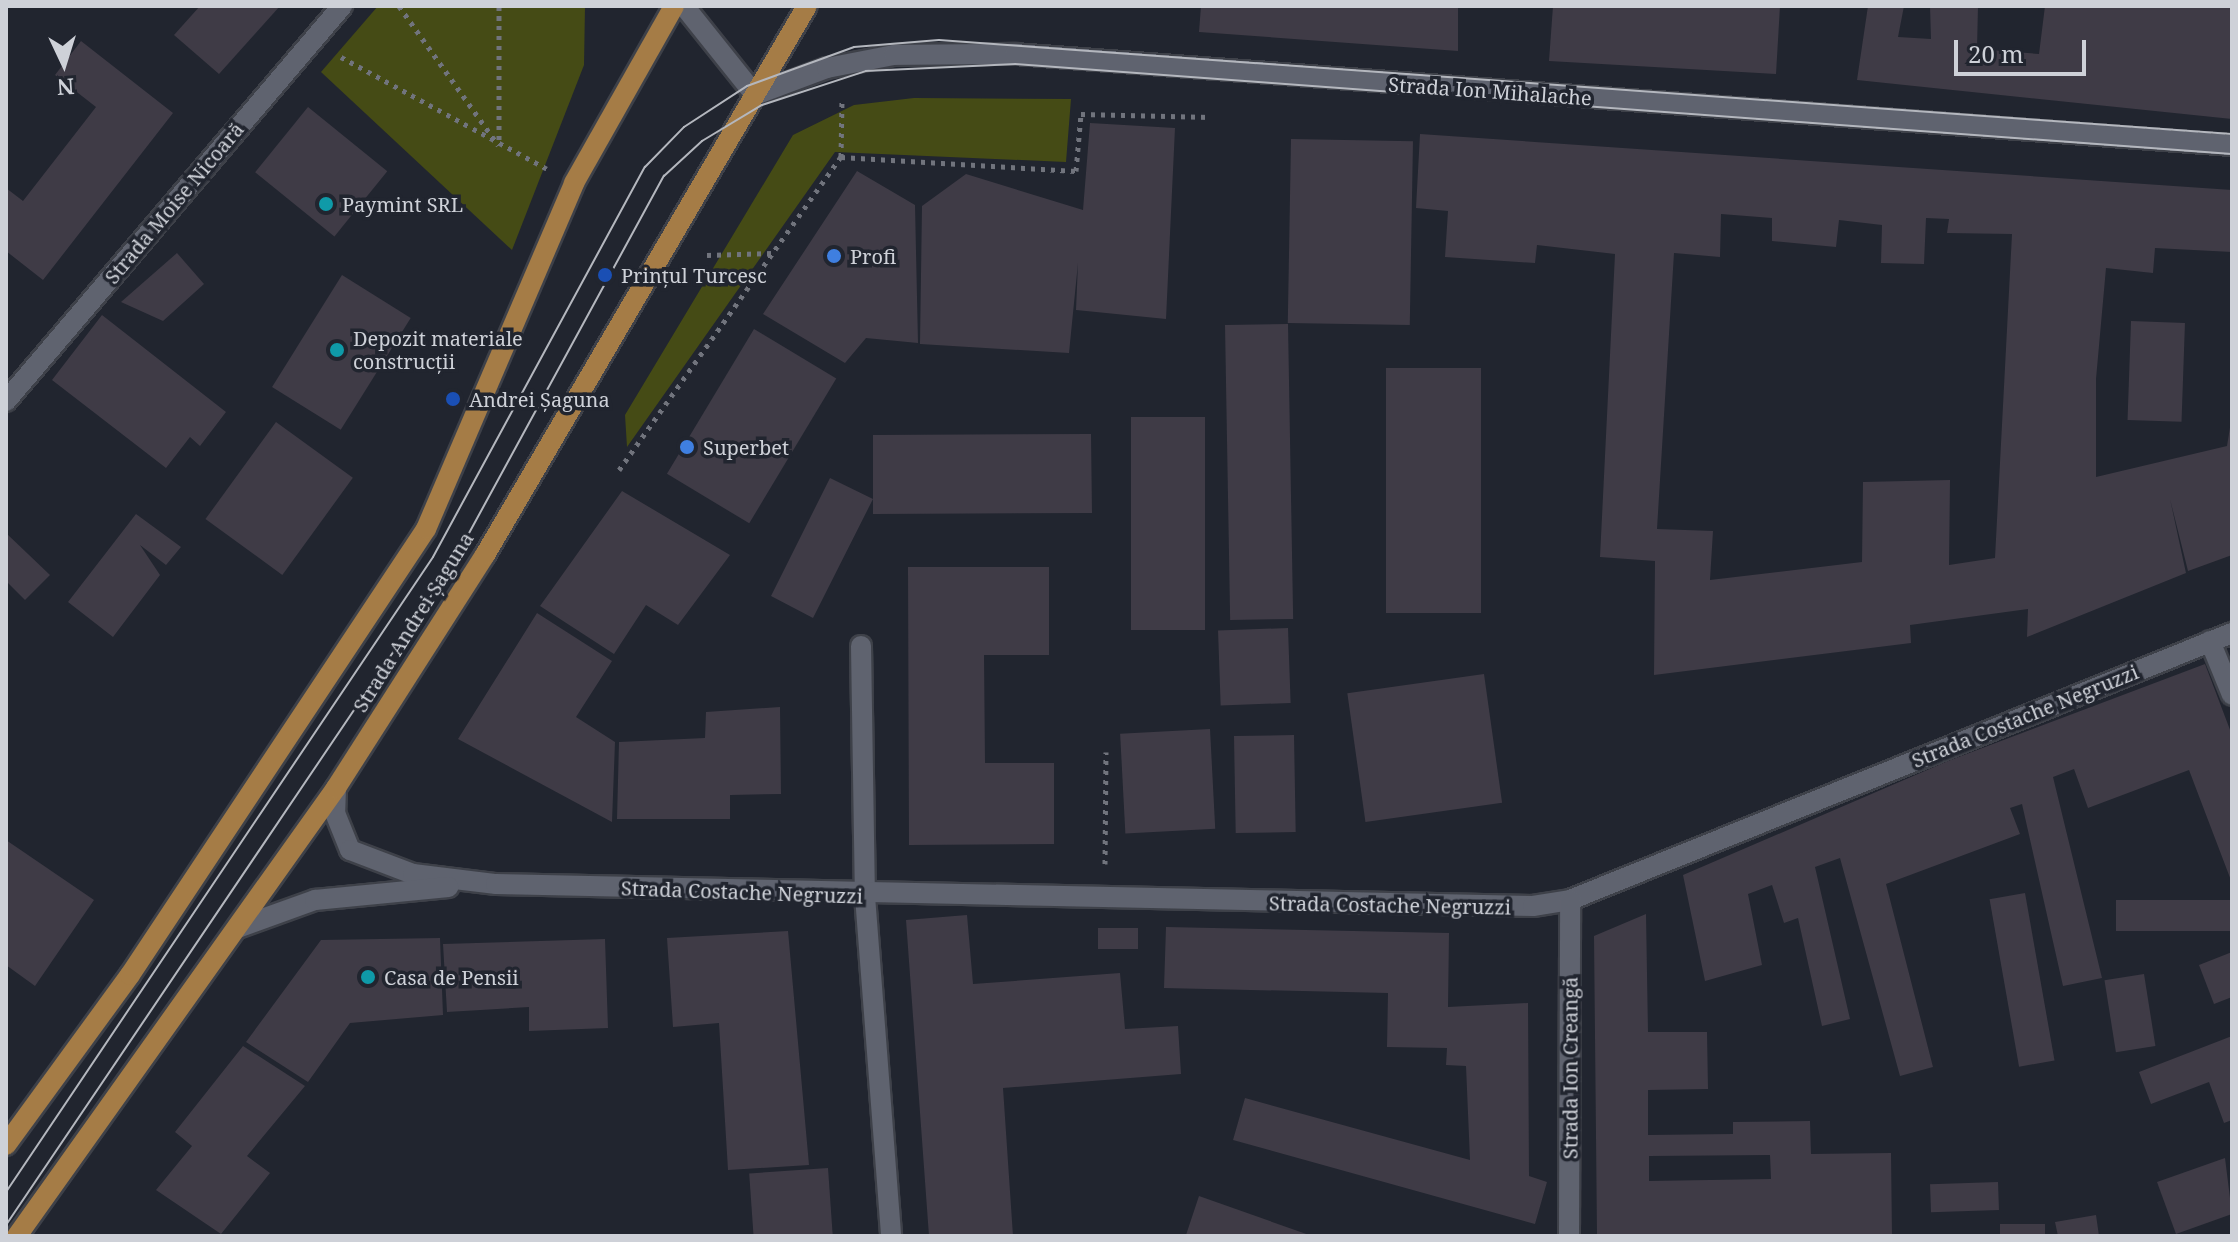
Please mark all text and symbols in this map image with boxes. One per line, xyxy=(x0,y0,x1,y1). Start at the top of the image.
north arrow xyxy=(24,24,104,104)
scale bar xyxy=(1958,24,2090,74)
text: 20 m xyxy=(1968,37,2024,70)
text: N xyxy=(56,72,75,104)
street label: Strada Ion Mihalache xyxy=(1388,72,1592,110)
street label: Strada Moise Nicoară xyxy=(100,117,248,289)
place label: Paymint SRL xyxy=(342,192,463,216)
marker: Paymint SRL xyxy=(317,195,335,213)
place label: Profi xyxy=(850,244,896,268)
marker: Profi xyxy=(825,247,843,265)
place label: Prințul Turcesc xyxy=(621,263,767,287)
marker: Prințul Turcesc xyxy=(596,266,614,284)
place label: Depozit materiale construcții xyxy=(353,326,523,373)
marker: Depozit materiale construcții xyxy=(328,341,346,359)
place label: Andrei Șaguna xyxy=(469,387,610,411)
marker: Andrei Șaguna xyxy=(444,390,462,408)
place label: Superbet xyxy=(703,435,789,459)
marker: Superbet xyxy=(678,438,696,456)
street label: Strada Andrei Șaguna xyxy=(348,528,478,716)
street label: Strada Costache Negruzzi xyxy=(1908,660,2142,772)
street label: Strada Costache Negruzzi xyxy=(621,876,863,908)
street label: Strada Costache Negruzzi xyxy=(1269,891,1511,919)
place label: Casa de Pensii xyxy=(384,965,519,989)
marker: Casa de Pensii xyxy=(359,968,377,986)
street label: Strada Ion Creangă xyxy=(1558,977,1582,1159)

